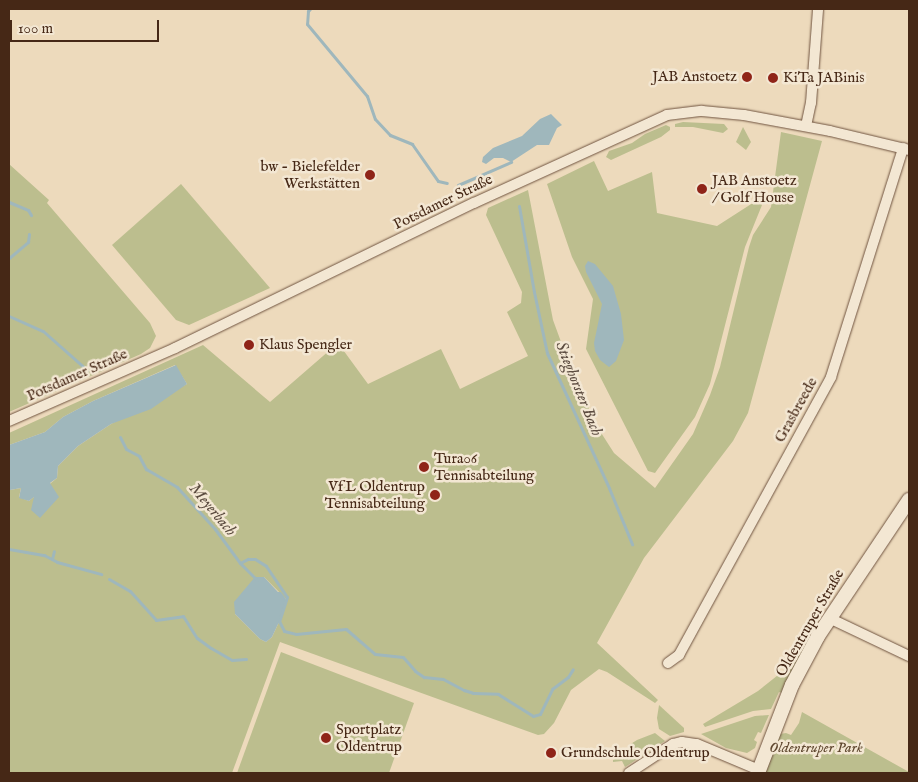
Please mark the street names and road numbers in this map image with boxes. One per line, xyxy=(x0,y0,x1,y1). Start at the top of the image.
street label: Potsdamer Straße xyxy=(391,170,495,234)
street label: Potsdamer Straße xyxy=(24,345,130,405)
street label: Grasbreede xyxy=(771,374,821,446)
street label: Oldentruper Straße xyxy=(772,566,848,680)

